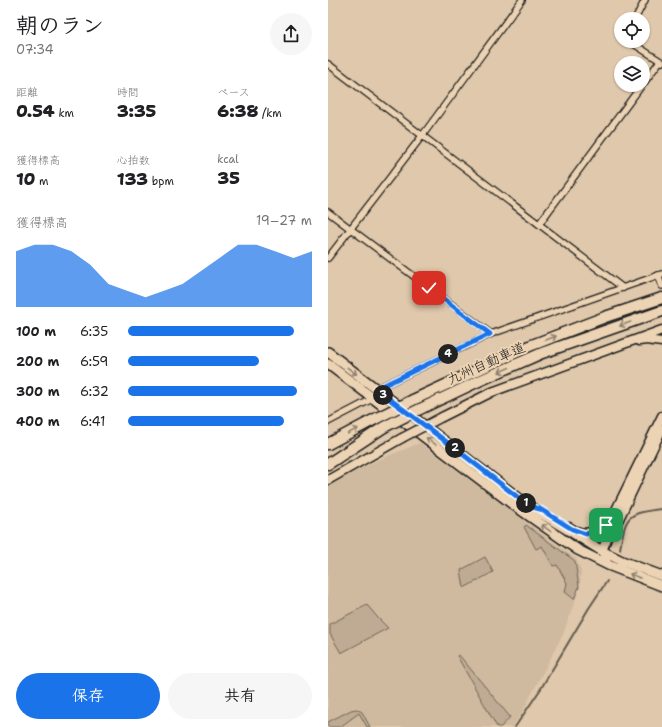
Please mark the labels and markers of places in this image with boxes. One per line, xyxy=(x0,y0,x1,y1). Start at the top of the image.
pin xyxy=(412,271,446,305)
pin: 4 xyxy=(438,344,458,364)
pin: 3 xyxy=(373,385,393,405)
pin: 2 xyxy=(445,438,465,458)
pin: 1 xyxy=(516,493,536,513)
pin xyxy=(589,508,623,542)

